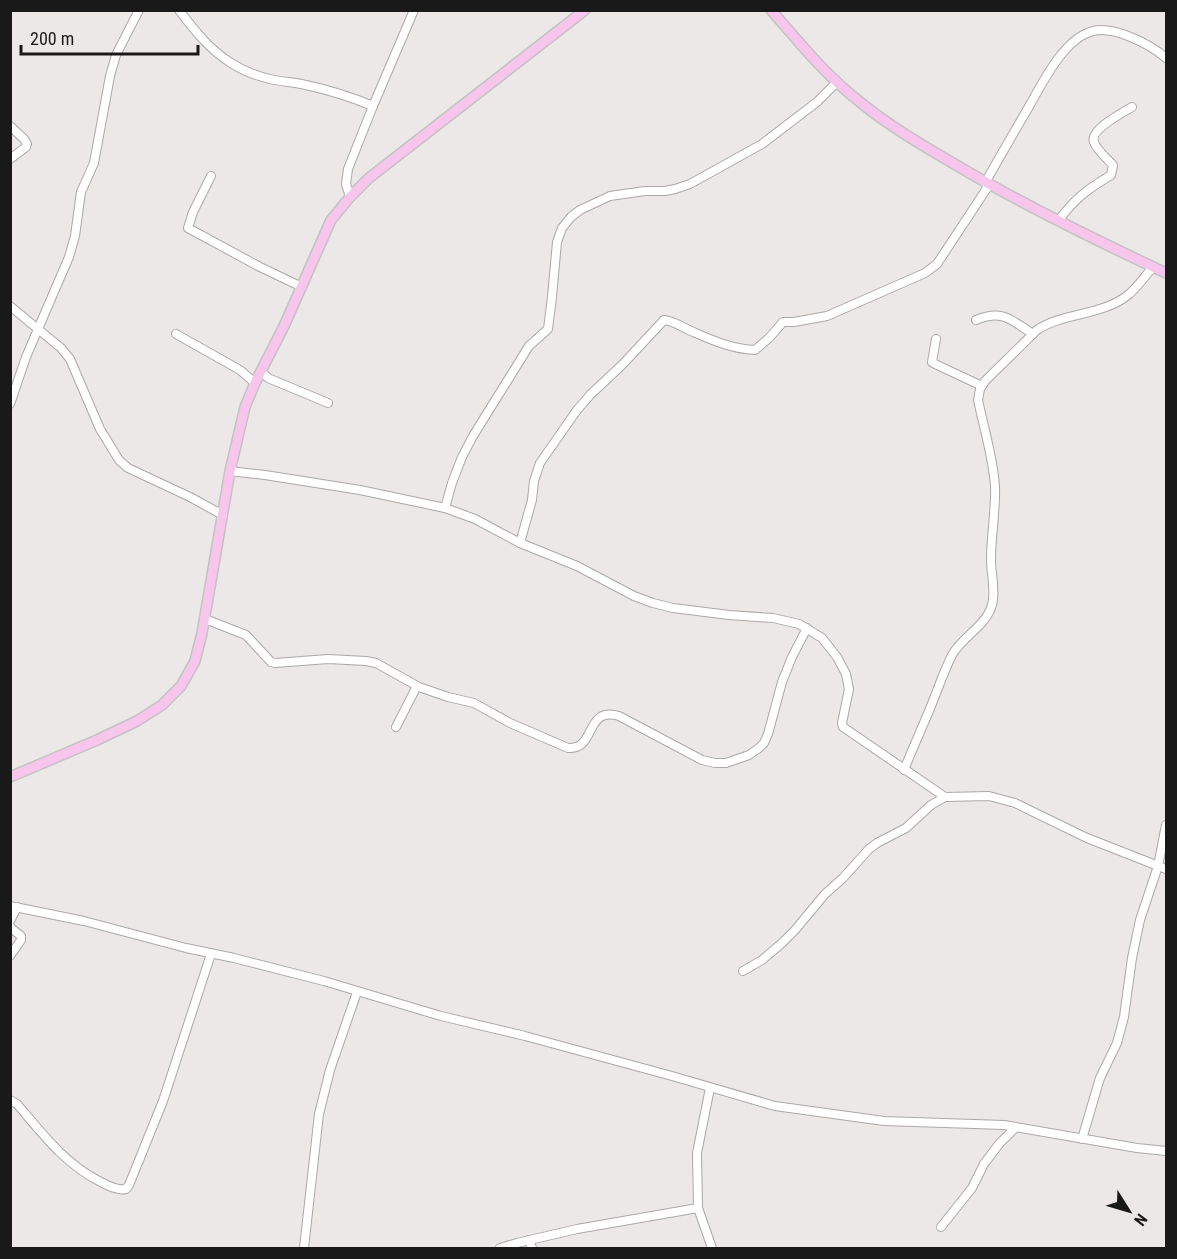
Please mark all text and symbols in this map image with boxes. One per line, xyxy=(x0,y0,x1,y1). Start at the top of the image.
scale bar xyxy=(21,18,198,56)
text: 200 m xyxy=(30,28,74,49)
north arrow xyxy=(1099,1181,1159,1241)
text: N xyxy=(1130,1210,1151,1229)

